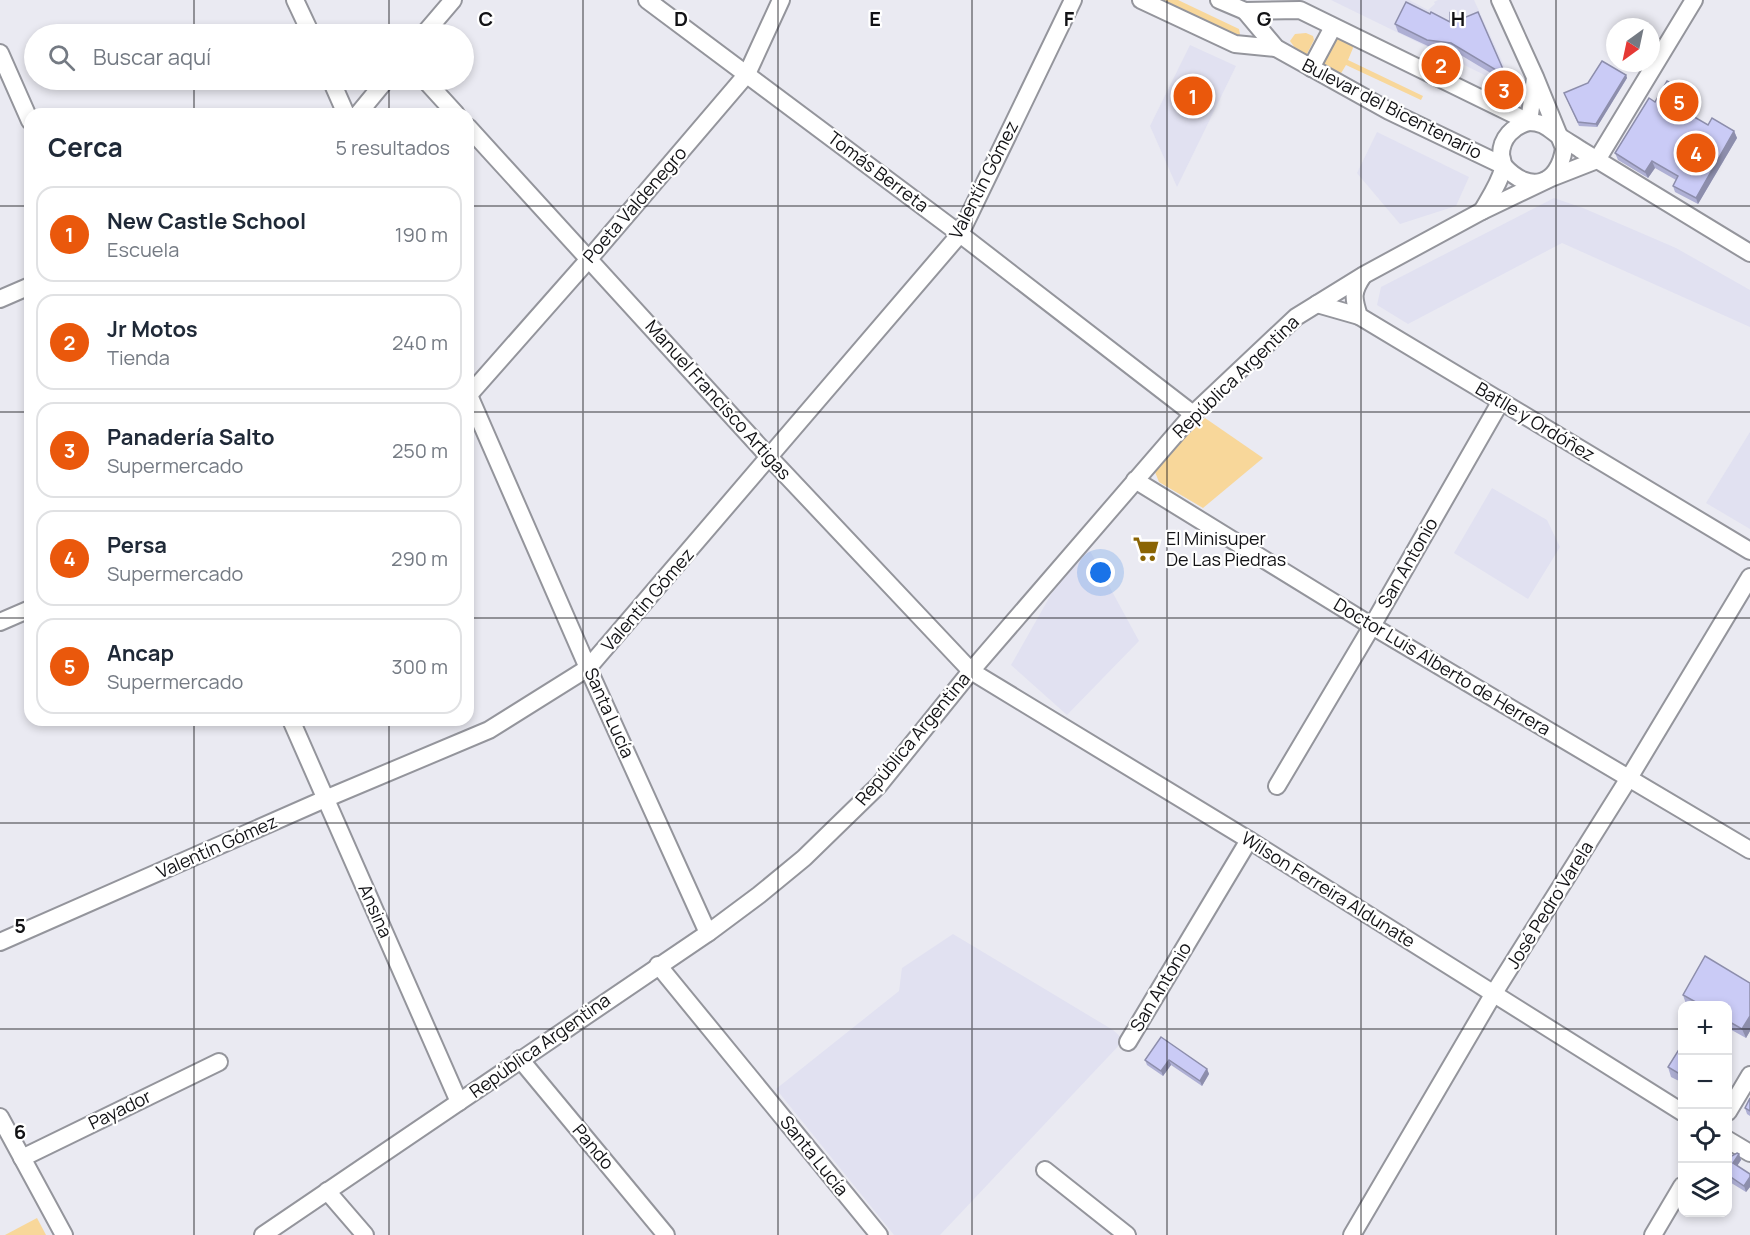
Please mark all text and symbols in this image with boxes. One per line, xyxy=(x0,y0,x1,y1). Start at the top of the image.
text: C xyxy=(479,5,493,32)
text: D xyxy=(674,5,688,32)
text: E xyxy=(869,5,881,32)
text: F xyxy=(1064,5,1075,32)
text: G xyxy=(1257,5,1272,32)
text: H xyxy=(1451,5,1465,32)
north arrow xyxy=(1606,18,1660,72)
search box xyxy=(24,24,474,90)
icon: search xyxy=(45,41,78,74)
text: Buscar aquí xyxy=(93,42,211,72)
pin: 2 xyxy=(1422,42,1460,88)
street label: Bulevar del Bicentenario xyxy=(1298,52,1486,164)
pin: 3 xyxy=(1484,68,1524,112)
pin: 1 xyxy=(1174,74,1212,118)
pin: 5 xyxy=(1660,80,1698,124)
street label: Valentín Gómez xyxy=(943,116,1023,243)
street label: Tomás Berreta xyxy=(823,125,934,217)
text: Cerca xyxy=(48,129,123,165)
pin: 4 xyxy=(1676,130,1716,176)
text: 5 resultados xyxy=(336,134,450,161)
street label: Poeta Valdenegro xyxy=(577,141,691,268)
text: New Castle School xyxy=(107,206,306,236)
text: 1 xyxy=(65,221,74,248)
text: 190 m xyxy=(395,221,448,248)
text: Escuela xyxy=(107,236,179,263)
street label: República Argentina xyxy=(1167,310,1304,443)
text: Jr Motos xyxy=(107,314,198,344)
street label: Manuel Francisco Artigas xyxy=(640,314,797,484)
text: 2 xyxy=(64,329,75,356)
text: 240 m xyxy=(392,329,448,356)
text: Tienda xyxy=(107,344,170,371)
street label: Batlle y Ordóñez xyxy=(1471,376,1600,466)
text: Panadería Salto xyxy=(107,422,275,452)
text: 3 xyxy=(64,437,75,464)
text: 250 m xyxy=(392,437,448,464)
text: Supermercado xyxy=(107,452,243,479)
street label: San Antonio xyxy=(1372,513,1443,612)
place label: El Minisuper De Las Piedras xyxy=(1166,526,1286,571)
text: Persa xyxy=(107,530,167,560)
supermarket icon: El Minisuper De Las Piedras xyxy=(1131,534,1161,564)
street label: Valentín Gómez xyxy=(596,543,699,656)
text: 4 xyxy=(63,545,76,572)
text: 290 m xyxy=(391,545,448,572)
your location xyxy=(1086,558,1115,587)
text: Supermercado xyxy=(107,560,243,587)
street label: Doctor Luis Alberto de Herrera xyxy=(1330,592,1555,741)
text: Ancap xyxy=(107,638,174,668)
text: 5 xyxy=(64,653,75,680)
text: 300 m xyxy=(392,653,448,680)
street label: Santa Lucía xyxy=(579,664,640,761)
street label: República Argentina xyxy=(849,667,975,810)
text: Supermercado xyxy=(107,668,243,695)
street label: Valentín Gómez xyxy=(153,809,281,883)
street label: Wilson Ferreira Aldunate xyxy=(1237,826,1420,953)
street label: José Pedro Varela xyxy=(1500,836,1598,973)
street label: Ansina xyxy=(353,880,398,941)
text: 5 xyxy=(14,912,26,939)
street label: San Antonio xyxy=(1124,937,1196,1036)
street label: República Argentina xyxy=(464,988,615,1103)
map controls xyxy=(1678,1001,1732,1217)
button: + xyxy=(1678,1001,1732,1055)
button: − xyxy=(1678,1055,1732,1109)
street label: Payador xyxy=(84,1083,155,1135)
button: locate xyxy=(1678,1109,1732,1163)
street label: Santa Lucía xyxy=(775,1110,854,1200)
text: 6 xyxy=(14,1118,26,1145)
street label: Pando xyxy=(568,1119,620,1174)
button: layers xyxy=(1678,1163,1732,1217)

